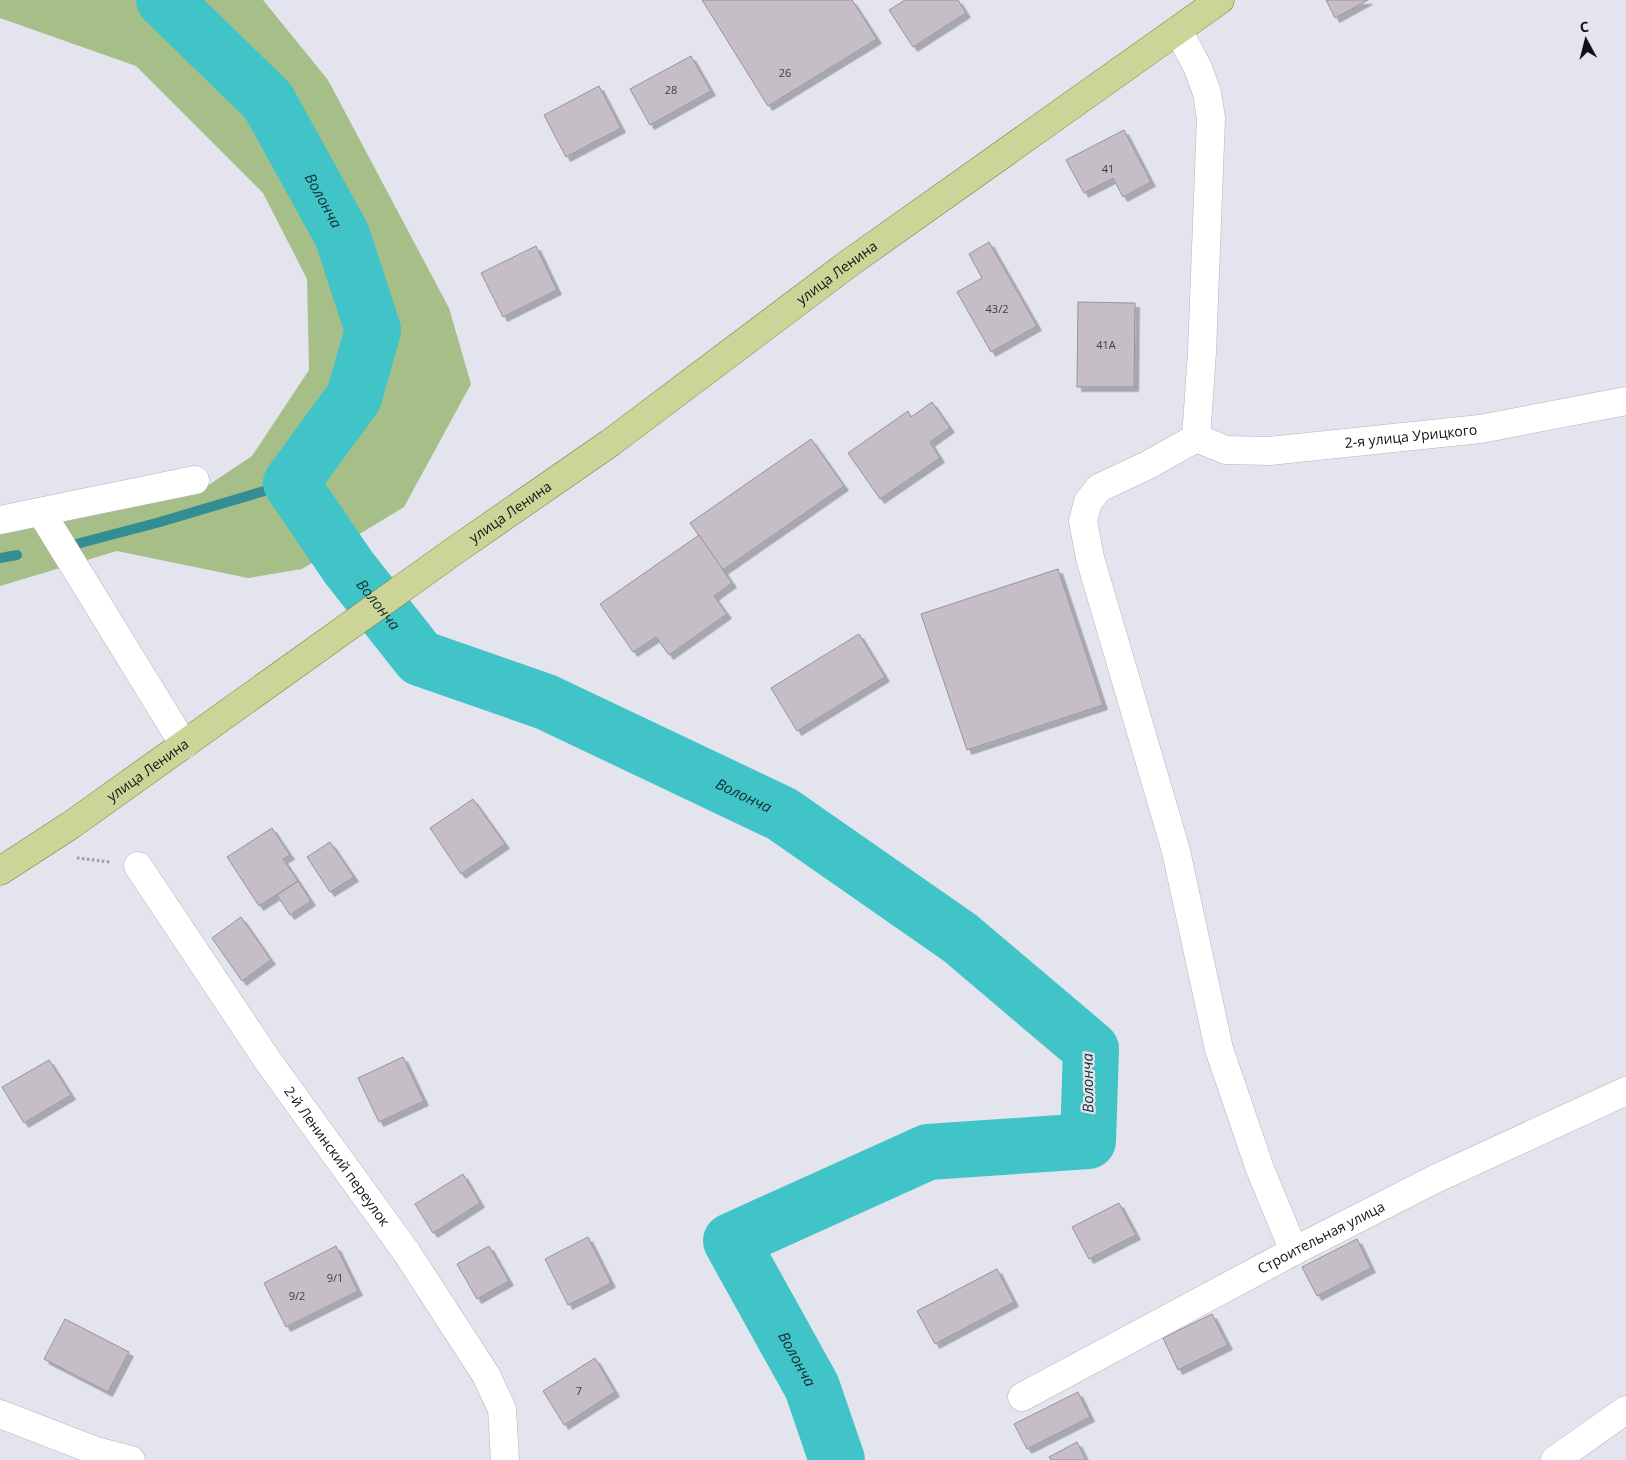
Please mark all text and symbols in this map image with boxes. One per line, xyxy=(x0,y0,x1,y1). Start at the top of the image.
north arrow xyxy=(1561,15,1611,65)
text: С xyxy=(1579,17,1590,37)
house number: 26 xyxy=(779,65,791,80)
house number: 28 xyxy=(665,82,677,97)
house number: 41 xyxy=(1102,161,1114,176)
water label: Волонча xyxy=(301,169,347,232)
street label: улица Ленина xyxy=(792,236,881,309)
house number: 43/2 xyxy=(986,301,1008,316)
house number: 41А xyxy=(1096,337,1116,352)
street label: 2-я улица Урицкого xyxy=(1344,419,1478,452)
street label: улица Ленина xyxy=(465,476,555,547)
water label: Волонча xyxy=(352,575,406,634)
street label: улица Ленина xyxy=(103,734,192,805)
water label: Волонча xyxy=(713,773,776,817)
water label: Волонча xyxy=(1076,1052,1098,1113)
street label: 2-й Ленинский переулок xyxy=(280,1082,395,1230)
street label: Строительная улица xyxy=(1254,1196,1388,1278)
house number: 9/1 xyxy=(327,1270,343,1285)
house number: 9/2 xyxy=(289,1288,305,1303)
water label: Волонча xyxy=(774,1328,821,1390)
house number: 7 xyxy=(576,1383,582,1398)

